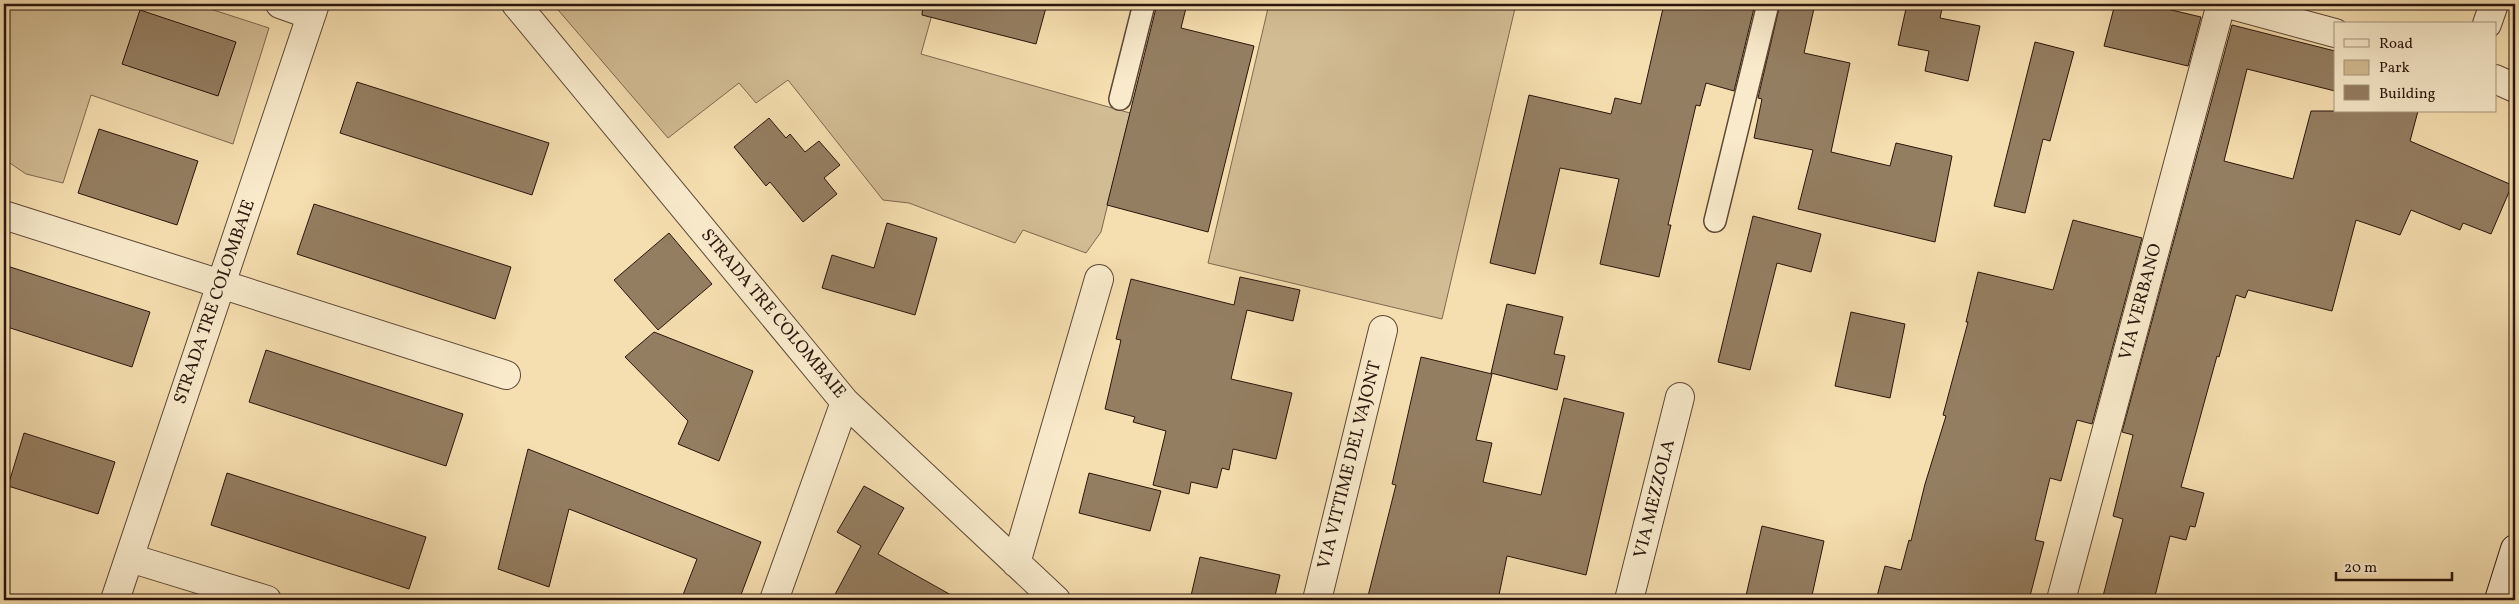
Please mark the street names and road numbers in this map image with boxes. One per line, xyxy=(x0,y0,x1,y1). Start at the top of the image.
street label: STRADA TRE COLOMBAIE xyxy=(168,196,262,408)
street label: STRADA TRE COLOMBAIE xyxy=(694,224,852,404)
street label: VIA VERBANO xyxy=(2113,241,2169,363)
street label: VIA VITTIME DEL VAJONT xyxy=(1312,358,1388,572)
street label: VIA MEZZOLA xyxy=(1628,437,1682,561)

